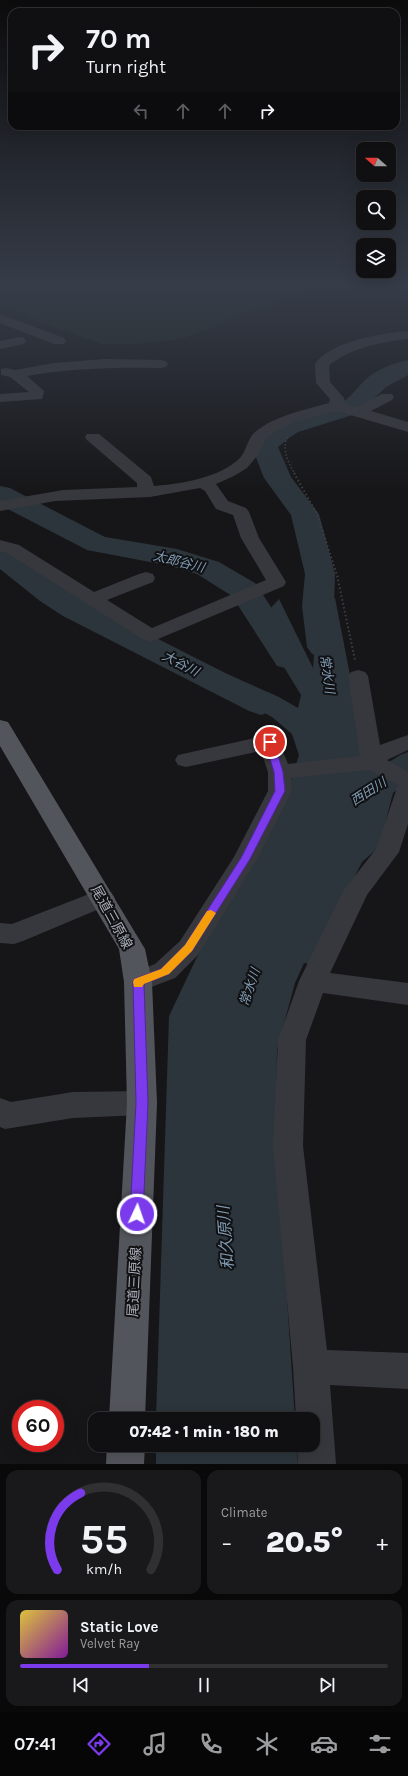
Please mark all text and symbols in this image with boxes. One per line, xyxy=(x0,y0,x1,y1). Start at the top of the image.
text: 70 m xyxy=(86,22,151,55)
icon: right xyxy=(20,24,72,76)
text: Turn right xyxy=(86,56,166,78)
icon: left xyxy=(130,100,152,122)
icon: ahead xyxy=(172,100,194,122)
icon: ahead xyxy=(214,100,236,122)
icon: right xyxy=(256,100,278,122)
north arrow xyxy=(356,142,396,182)
map controls xyxy=(356,142,396,278)
button: search xyxy=(356,190,396,230)
button: layers xyxy=(356,238,396,278)
water label: 太郎谷川 xyxy=(152,548,208,576)
water label: 大谷川 xyxy=(160,648,203,680)
water label: 常水川 xyxy=(317,654,338,696)
pin xyxy=(253,725,287,759)
icon: arrive xyxy=(259,731,281,753)
water label: 西田川 xyxy=(348,773,390,808)
street label: 尾道三原線 xyxy=(87,883,136,952)
water label: 常水川 xyxy=(236,964,264,1008)
position arrow xyxy=(116,1193,158,1235)
water label: 和久原川 xyxy=(214,1203,237,1271)
street label: 尾道三原線 xyxy=(124,1247,145,1317)
speed limit sign: 60 xyxy=(12,1400,64,1452)
text: 07:42 · 1 min · 180 m xyxy=(129,1423,279,1441)
text: Climate xyxy=(221,1505,267,1520)
text: 55 xyxy=(79,1515,128,1563)
text: 20.5° xyxy=(266,1524,343,1560)
text: − xyxy=(221,1530,233,1556)
text: + xyxy=(376,1530,388,1556)
text: km/h xyxy=(85,1561,122,1578)
text: Static Love xyxy=(80,1618,158,1636)
text: Velvet Ray xyxy=(80,1636,140,1651)
icon: previous xyxy=(70,1674,92,1696)
icon: pause xyxy=(193,1674,215,1696)
icon: next xyxy=(316,1674,338,1696)
icon: directions xyxy=(85,1730,113,1758)
icon: music xyxy=(141,1730,169,1758)
icon: phone xyxy=(197,1730,225,1758)
icon: climate xyxy=(253,1730,281,1758)
icon: car xyxy=(310,1730,338,1758)
icon: filters xyxy=(366,1730,394,1758)
text: 07:41 xyxy=(14,1733,56,1755)

